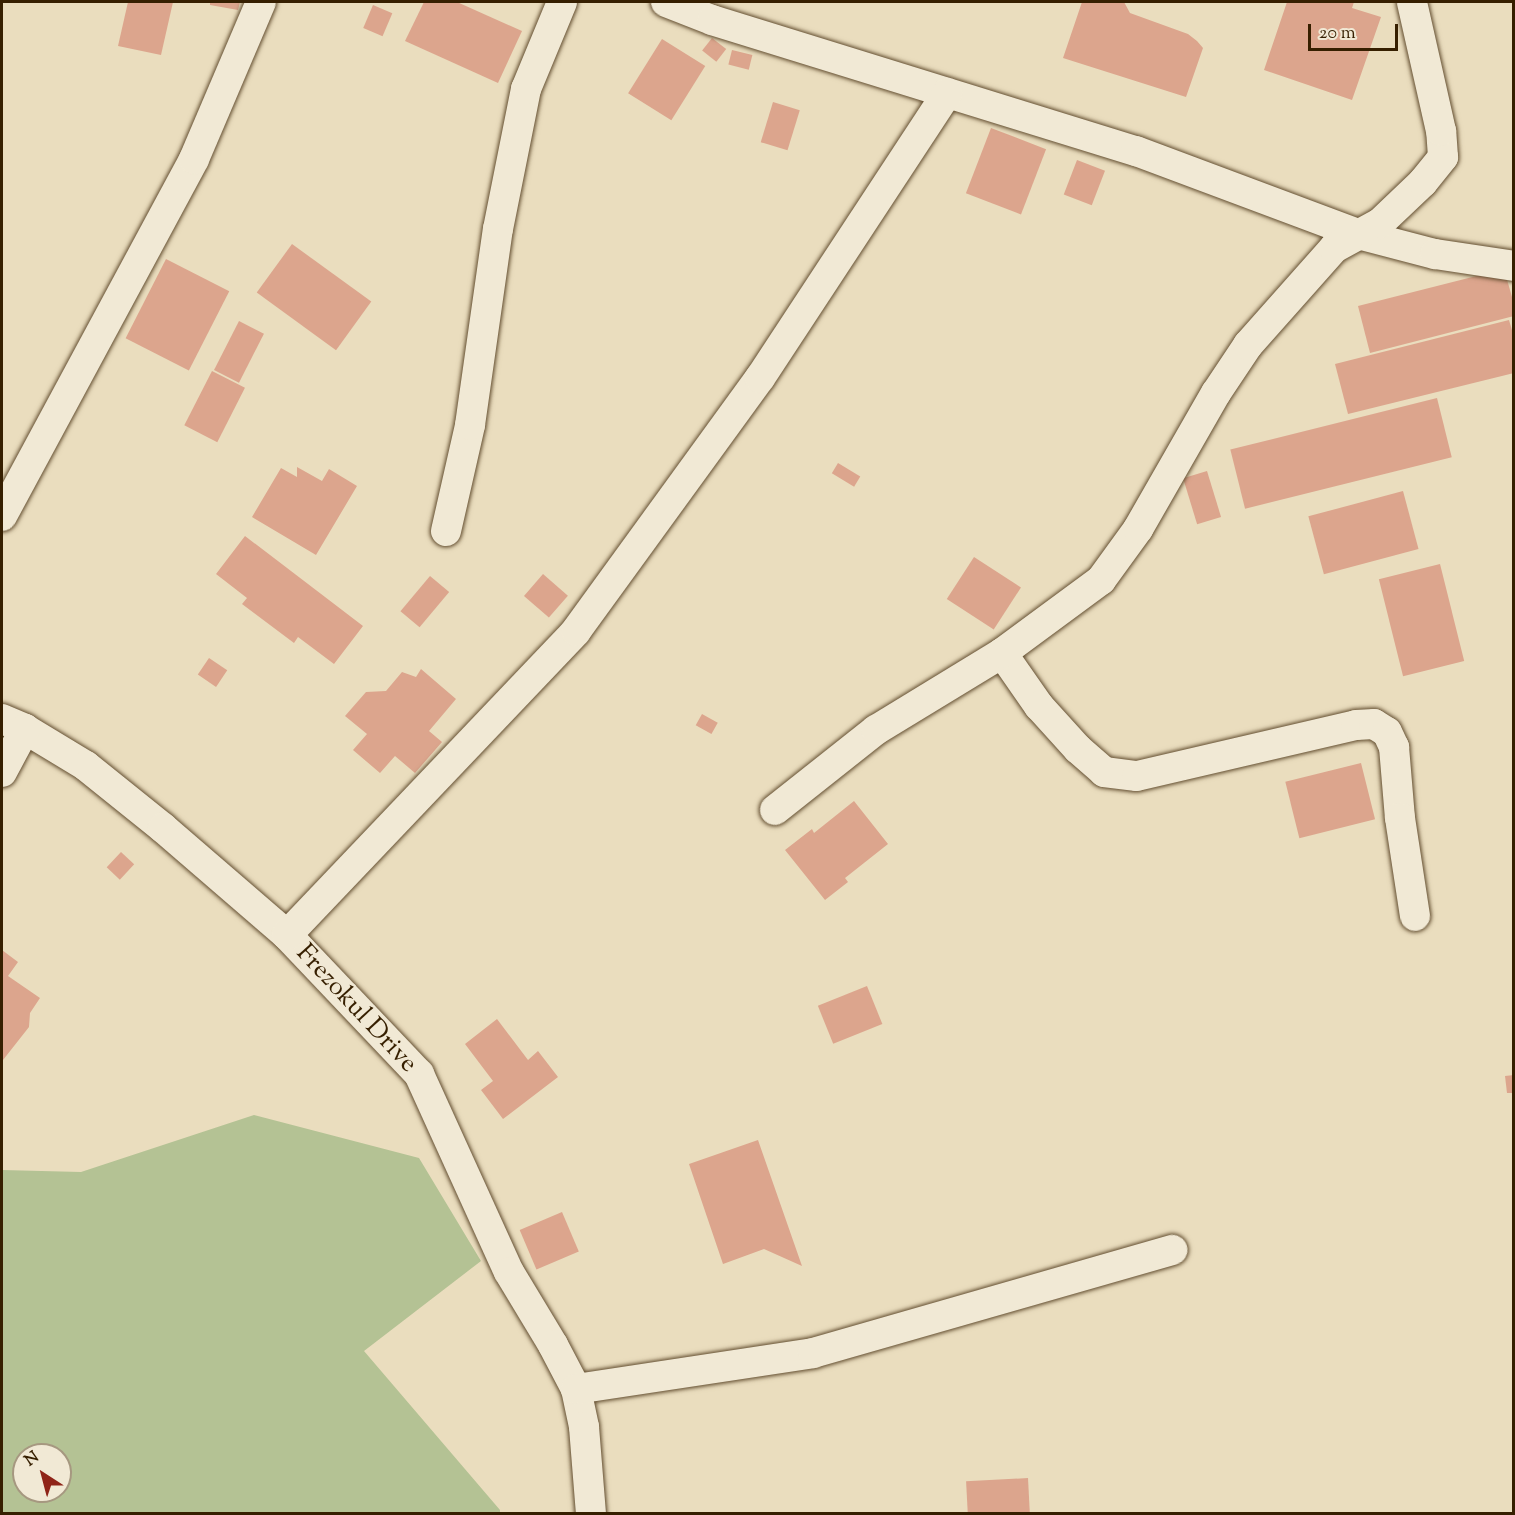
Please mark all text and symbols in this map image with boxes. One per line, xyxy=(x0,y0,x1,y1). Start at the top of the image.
scale bar xyxy=(1311,12,1401,50)
text: 20 m xyxy=(1319,21,1356,47)
street label: Frezokul Drive xyxy=(289,938,423,1080)
north arrow xyxy=(12,1443,72,1503)
text: N xyxy=(20,1447,44,1473)

